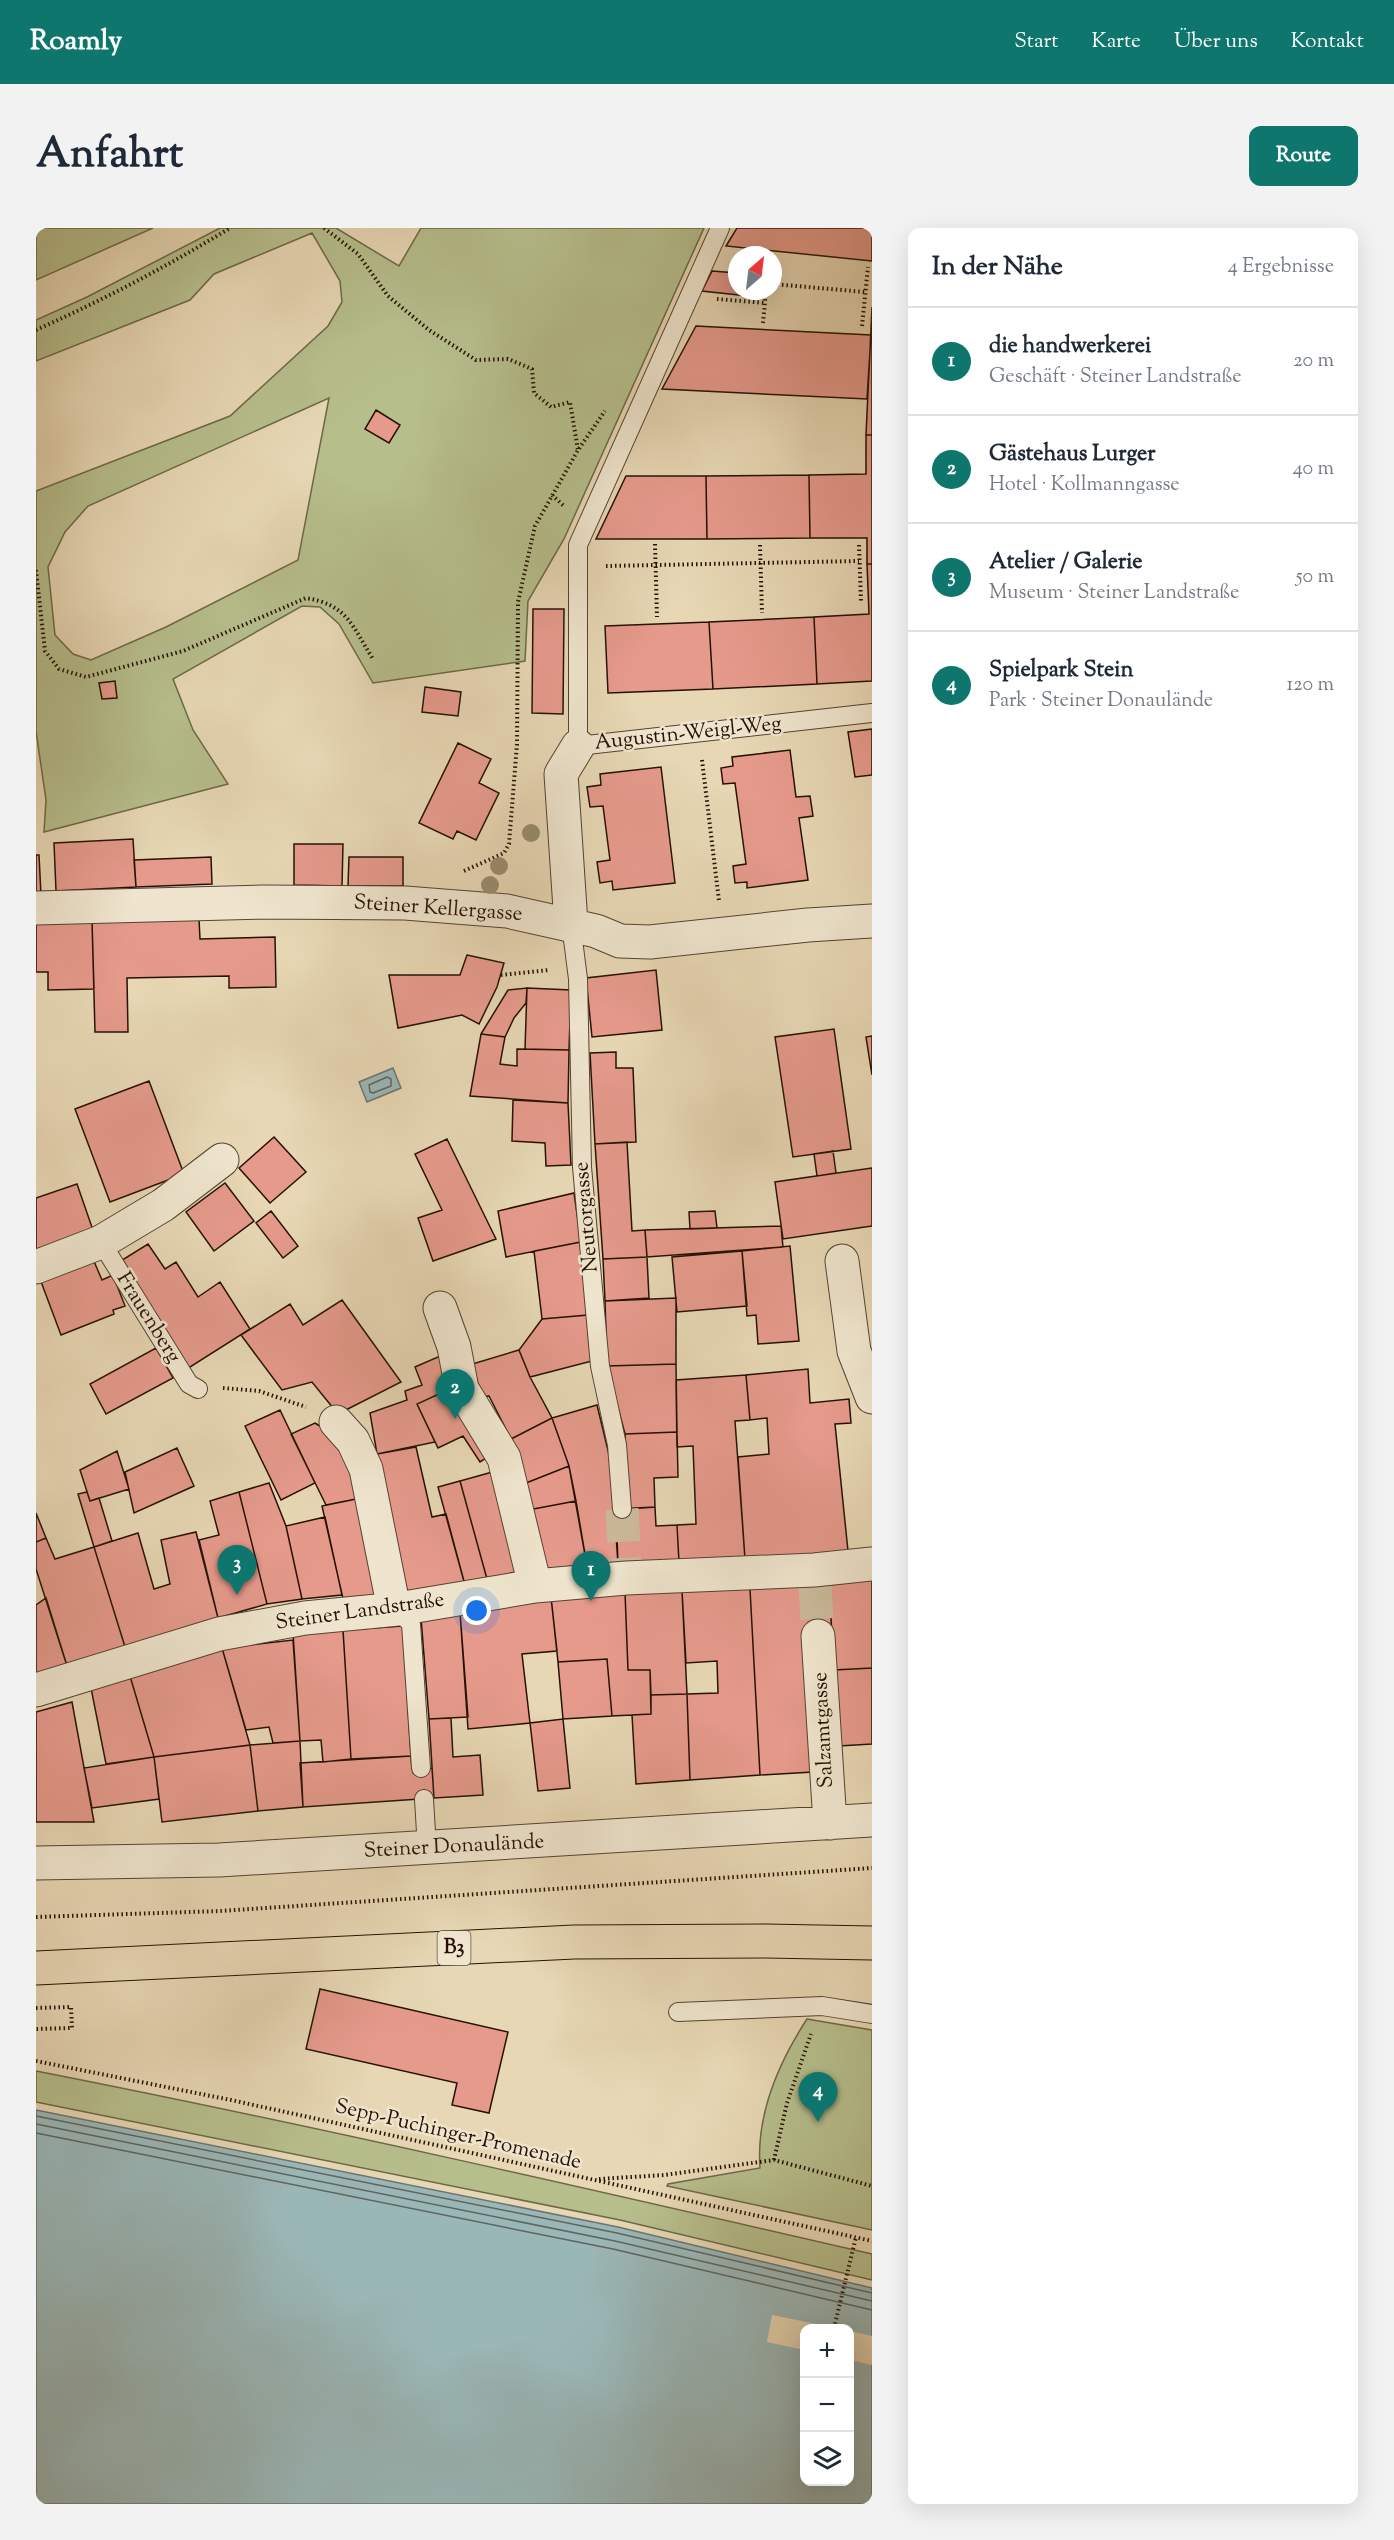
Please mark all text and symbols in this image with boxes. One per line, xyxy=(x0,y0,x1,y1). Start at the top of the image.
text: Roamly xyxy=(30,22,122,62)
text: Start xyxy=(1014,27,1058,57)
text: Karte xyxy=(1091,27,1141,57)
text: Über uns xyxy=(1174,27,1258,57)
text: Kontakt xyxy=(1291,27,1364,57)
text: Anfahrt xyxy=(36,126,183,186)
button: Route xyxy=(1249,126,1358,186)
north arrow xyxy=(728,246,782,300)
text: In der Nähe xyxy=(932,249,1063,286)
text: 4 Ergebnisse xyxy=(1228,253,1334,282)
text: die handwerkerei xyxy=(989,331,1151,363)
text: 1 xyxy=(948,347,955,376)
text: 20 m xyxy=(1293,347,1334,376)
text: Geschäft · Steiner Landstraße xyxy=(989,363,1242,392)
text: Gästehaus Lurger xyxy=(989,439,1156,471)
text: 2 xyxy=(947,455,956,484)
text: 40 m xyxy=(1293,455,1334,484)
text: Hotel · Kollmanngasse xyxy=(989,471,1180,500)
text: Atelier / Galerie xyxy=(989,547,1143,579)
text: 3 xyxy=(947,563,956,592)
text: 50 m xyxy=(1296,563,1334,592)
text: Museum · Steiner Landstraße xyxy=(989,579,1239,608)
text: Spielpark Stein xyxy=(989,655,1134,687)
text: 4 xyxy=(946,671,957,700)
text: 120 m xyxy=(1286,671,1334,700)
text: Park · Steiner Donaulände xyxy=(989,687,1213,716)
street label: Augustin-Weigl-Weg xyxy=(593,709,783,759)
street label: Steiner Kellergasse xyxy=(353,888,523,930)
street label: Neutorgasse xyxy=(567,1160,607,1274)
street label: Frauenberg xyxy=(108,1267,188,1369)
pin: 2 xyxy=(436,1370,474,1419)
pin: 3 xyxy=(218,1546,256,1595)
pin: 1 xyxy=(572,1552,610,1601)
street label: Steiner Landstraße xyxy=(274,1585,446,1639)
your location xyxy=(462,1596,491,1625)
street label: Salzamtgasse xyxy=(806,1671,842,1789)
street label: Steiner Donaulände xyxy=(363,1827,545,1867)
road number: B3 xyxy=(438,1931,470,1965)
pin: 4 xyxy=(798,2072,838,2122)
street label: Sepp-Puchinger-Promenade xyxy=(332,2092,584,2178)
map controls xyxy=(800,2324,854,2486)
button: + xyxy=(800,2324,854,2378)
button: − xyxy=(800,2378,854,2432)
button: layers xyxy=(800,2432,854,2486)

